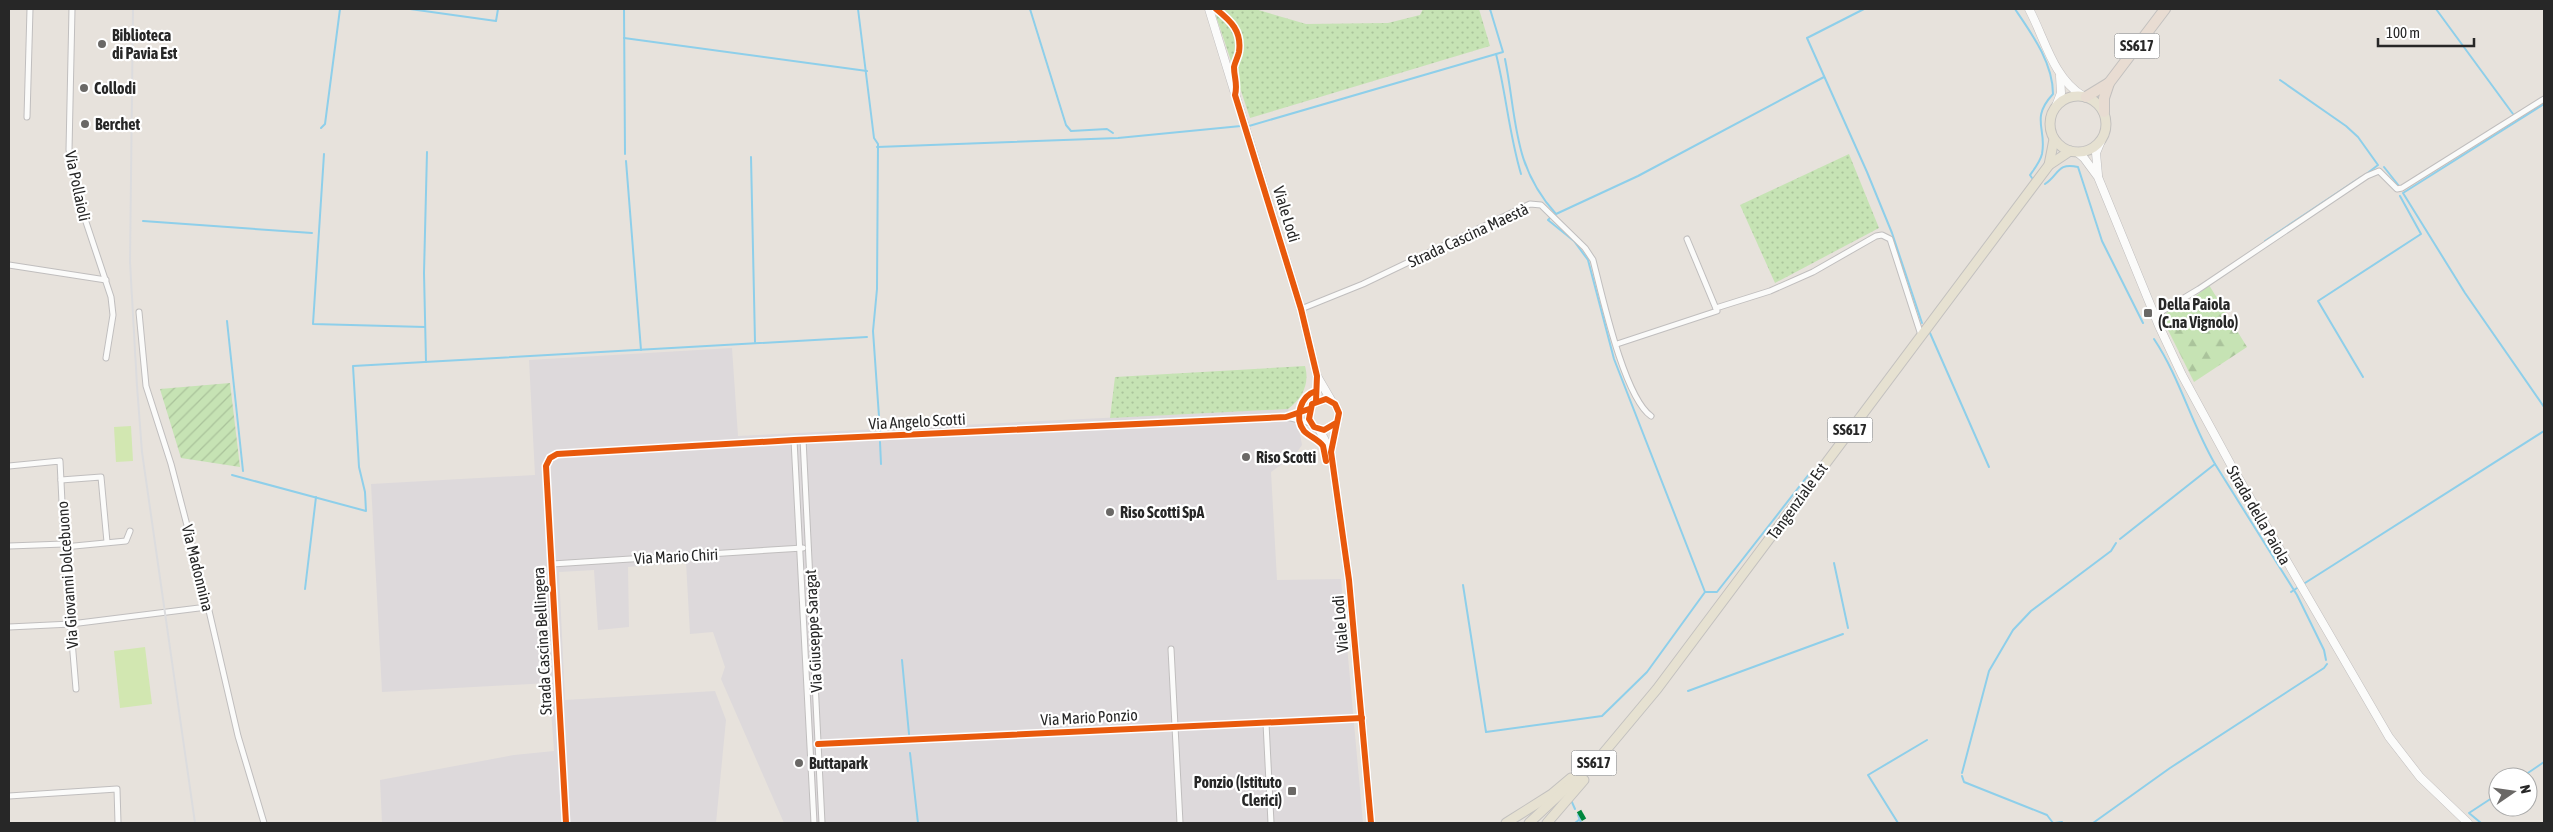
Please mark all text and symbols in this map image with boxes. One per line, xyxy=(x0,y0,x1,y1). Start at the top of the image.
scale bar xyxy=(2378,15,2474,47)
text: 100 m xyxy=(2386,24,2420,41)
place label: Biblioteca di Pavia Est xyxy=(112,26,178,62)
road number: SS617 xyxy=(2114,34,2160,58)
marker: Biblioteca di Pavia Est xyxy=(96,38,108,50)
place label: Collodi xyxy=(94,79,136,97)
marker: Collodi xyxy=(78,82,90,94)
place label: Berchet xyxy=(95,115,141,133)
marker: Berchet xyxy=(79,118,91,130)
street label: Via Pollaioli xyxy=(62,149,94,223)
street label: Viale Lodi xyxy=(1270,184,1304,244)
street label: Strada Cascina Maestà xyxy=(1405,199,1531,271)
place label: Della Paiola (C.na Vignolo) xyxy=(2158,295,2239,331)
marker: Della Paiola (C.na Vignolo) xyxy=(2142,307,2154,319)
street label: Via Angelo Scotti xyxy=(868,409,966,434)
road number: SS617 xyxy=(1828,418,1872,442)
place label: Riso Scotti xyxy=(1256,448,1316,466)
marker: Riso Scotti xyxy=(1240,451,1252,463)
street label: Tangenziale Est xyxy=(1763,459,1832,543)
street label: Strada della Paiola xyxy=(2223,462,2295,568)
street label: Via Giovanni Dolcebuono xyxy=(53,501,81,649)
place label: Riso Scotti SpA xyxy=(1120,503,1205,521)
marker: Riso Scotti SpA xyxy=(1104,506,1116,518)
street label: Via Madonnina xyxy=(179,523,217,613)
street label: Via Mario Chiri xyxy=(633,545,719,567)
street label: Strada Cascina Bellingera xyxy=(529,567,556,715)
street label: Via Giuseppe Saragat xyxy=(801,569,826,693)
street label: Viale Lodi xyxy=(1329,595,1351,653)
street label: Via Mario Ponzio xyxy=(1040,705,1138,729)
road number: SS617 xyxy=(1572,750,1616,776)
place label: Buttapark xyxy=(809,754,869,772)
marker: Buttapark xyxy=(793,757,805,769)
north arrow xyxy=(2488,767,2538,817)
place label: Ponzio (Istituto Clerici) xyxy=(1194,773,1282,809)
text: N xyxy=(2517,783,2534,795)
marker: Ponzio (Istituto Clerici) xyxy=(1286,785,1298,797)

